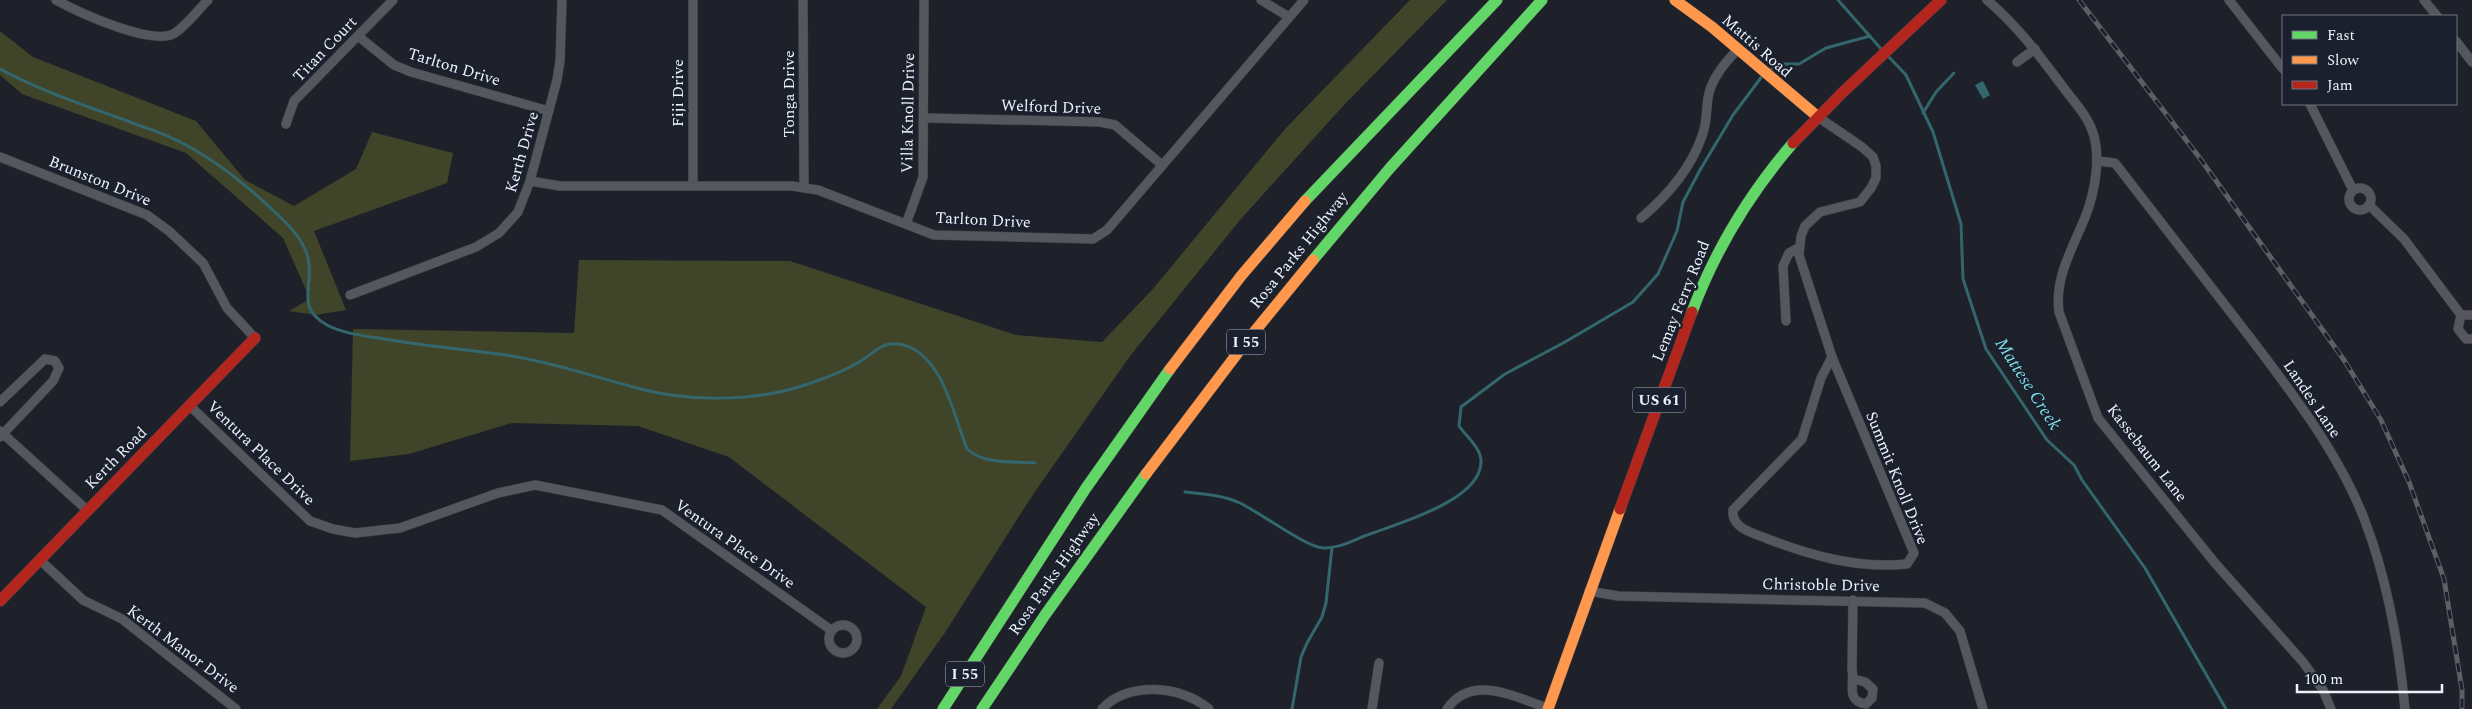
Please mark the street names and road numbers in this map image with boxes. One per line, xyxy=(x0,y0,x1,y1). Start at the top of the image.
street label: Mattis Road xyxy=(1716,9,1798,83)
street label: Titan Court xyxy=(287,10,363,87)
street label: Tarlton Drive xyxy=(405,42,503,92)
street label: Tonga Drive xyxy=(777,50,801,138)
street label: Villa Knoll Drive xyxy=(895,53,921,173)
street label: Fiji Drive xyxy=(666,59,690,127)
street label: Welford Drive xyxy=(1000,93,1102,121)
street label: Kerth Drive xyxy=(499,109,545,195)
street label: Brunston Drive xyxy=(45,150,155,212)
street label: Rosa Parks Highway xyxy=(1244,185,1355,314)
street label: Tarlton Drive xyxy=(935,206,1031,234)
street label: Lemay Ferry Road xyxy=(1646,237,1716,365)
road number: I 55 xyxy=(1227,330,1265,354)
street label: Landes Lane xyxy=(2277,355,2347,443)
road number: US 61 xyxy=(1633,388,1685,412)
street label: Ventura Place Drive xyxy=(201,395,321,511)
street label: Kassebaum Lane xyxy=(2101,399,2193,507)
street label: Summit Knoll Drive xyxy=(1859,408,1935,548)
street label: Kerth Road xyxy=(79,421,153,495)
street label: Ventura Place Drive xyxy=(670,493,800,595)
street label: Rosa Parks Highway xyxy=(1003,507,1106,640)
street label: Christoble Drive xyxy=(1762,572,1880,598)
street label: Kerth Manor Drive xyxy=(122,599,244,699)
road number: I 55 xyxy=(946,662,984,686)

